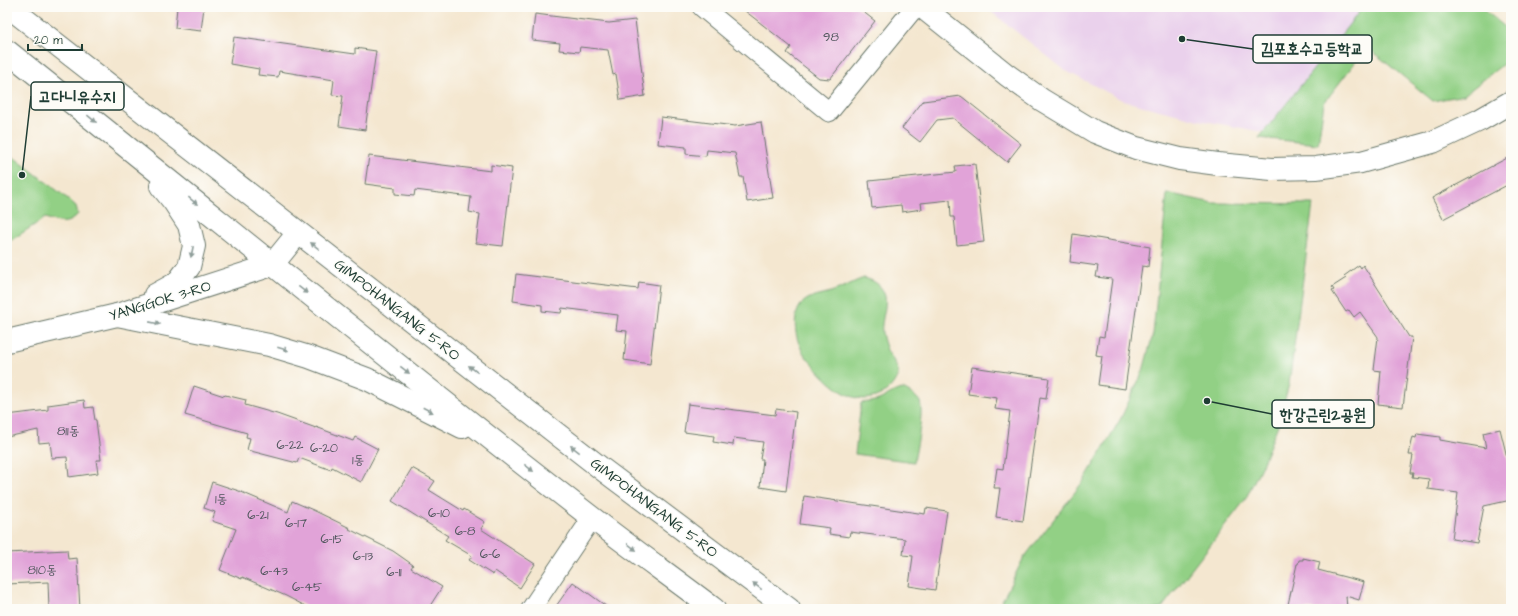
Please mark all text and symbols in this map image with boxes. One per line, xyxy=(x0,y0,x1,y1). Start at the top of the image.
scale bar xyxy=(28,26,82,52)
house number: 98 xyxy=(823,28,839,46)
text: 20 m xyxy=(34,32,63,49)
callout: 김포호수고등학교 xyxy=(1253,35,1372,63)
text: 김포호수고등학교 xyxy=(1261,38,1364,60)
callout: 고다니유수지 xyxy=(31,82,124,110)
text: 고다니유수지 xyxy=(38,86,116,108)
one-way arrow xyxy=(87,115,98,124)
one-way arrow xyxy=(188,197,199,205)
one-way arrow xyxy=(309,242,320,250)
one-way arrow xyxy=(189,246,195,258)
street label: GIMPOHANGANG 5-RO xyxy=(330,254,464,366)
street label: YANGGOK 3-RO xyxy=(106,275,214,327)
one-way arrow xyxy=(297,285,308,294)
one-way arrow xyxy=(149,320,162,326)
one-way arrow xyxy=(277,346,289,352)
one-way arrow xyxy=(467,364,478,373)
one-way arrow xyxy=(399,366,410,374)
callout: 한강근린2공원 xyxy=(1272,400,1374,428)
text: 한강근린2공원 xyxy=(1279,404,1366,426)
one-way arrow xyxy=(422,407,434,413)
house number: 811동 xyxy=(57,422,79,440)
house number: 6-22 xyxy=(276,436,304,454)
house number: 6-20 xyxy=(310,439,338,457)
one-way arrow xyxy=(570,444,581,453)
house number: 1동 xyxy=(352,451,364,469)
street label: GIMPOHANGANG 5-RO xyxy=(586,453,722,563)
one-way arrow xyxy=(523,464,534,472)
house number: 1동 xyxy=(215,490,227,508)
house number: 6-10 xyxy=(428,504,450,522)
house number: 6-21 xyxy=(247,506,269,524)
house number: 6-17 xyxy=(285,514,307,532)
house number: 6-8 xyxy=(455,522,476,540)
house number: 6-15 xyxy=(320,530,344,548)
one-way arrow xyxy=(626,543,637,552)
house number: 6-6 xyxy=(480,545,500,563)
house number: 6-13 xyxy=(353,547,374,565)
house number: 810동 xyxy=(28,561,56,579)
house number: 6-43 xyxy=(260,562,288,580)
house number: 6-11 xyxy=(386,563,402,581)
house number: 6-45 xyxy=(292,578,322,596)
one-way arrow xyxy=(752,581,763,590)

